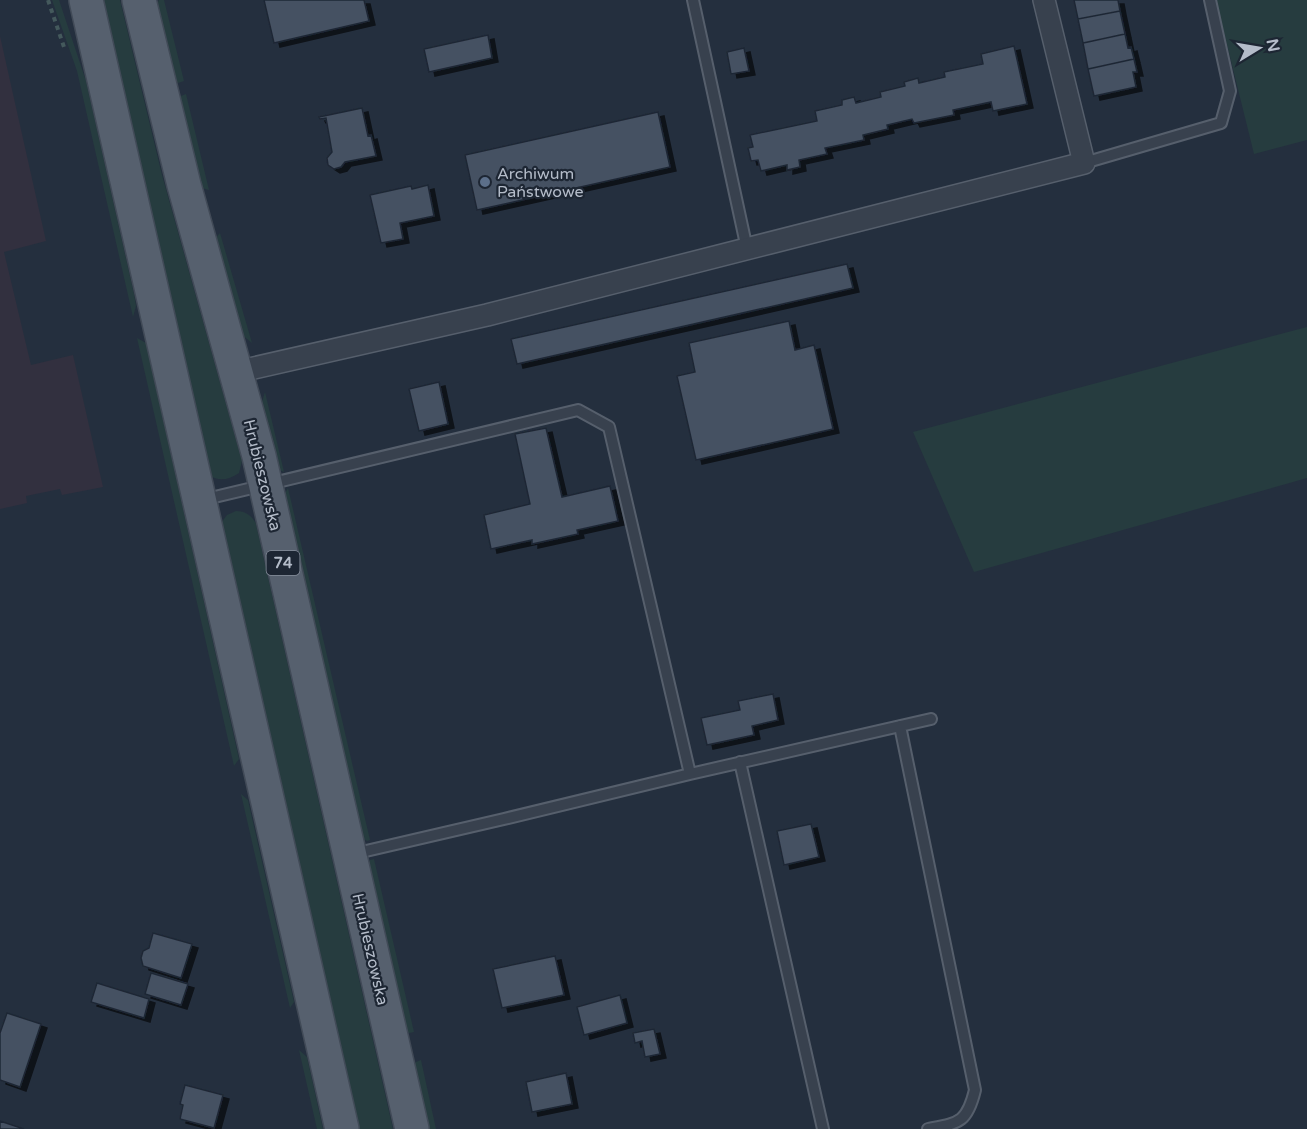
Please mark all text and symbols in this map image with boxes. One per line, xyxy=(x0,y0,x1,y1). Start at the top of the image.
north arrow xyxy=(1229,18,1289,78)
text: N xyxy=(1262,37,1284,54)
place label: Archiwum Państwowe xyxy=(497,164,584,202)
marker: Archiwum Państwowe xyxy=(478,175,492,189)
street label: Hrubieszowska xyxy=(239,417,286,533)
road number: 74 xyxy=(266,551,300,575)
street label: Hrubieszowska xyxy=(347,891,393,1007)

